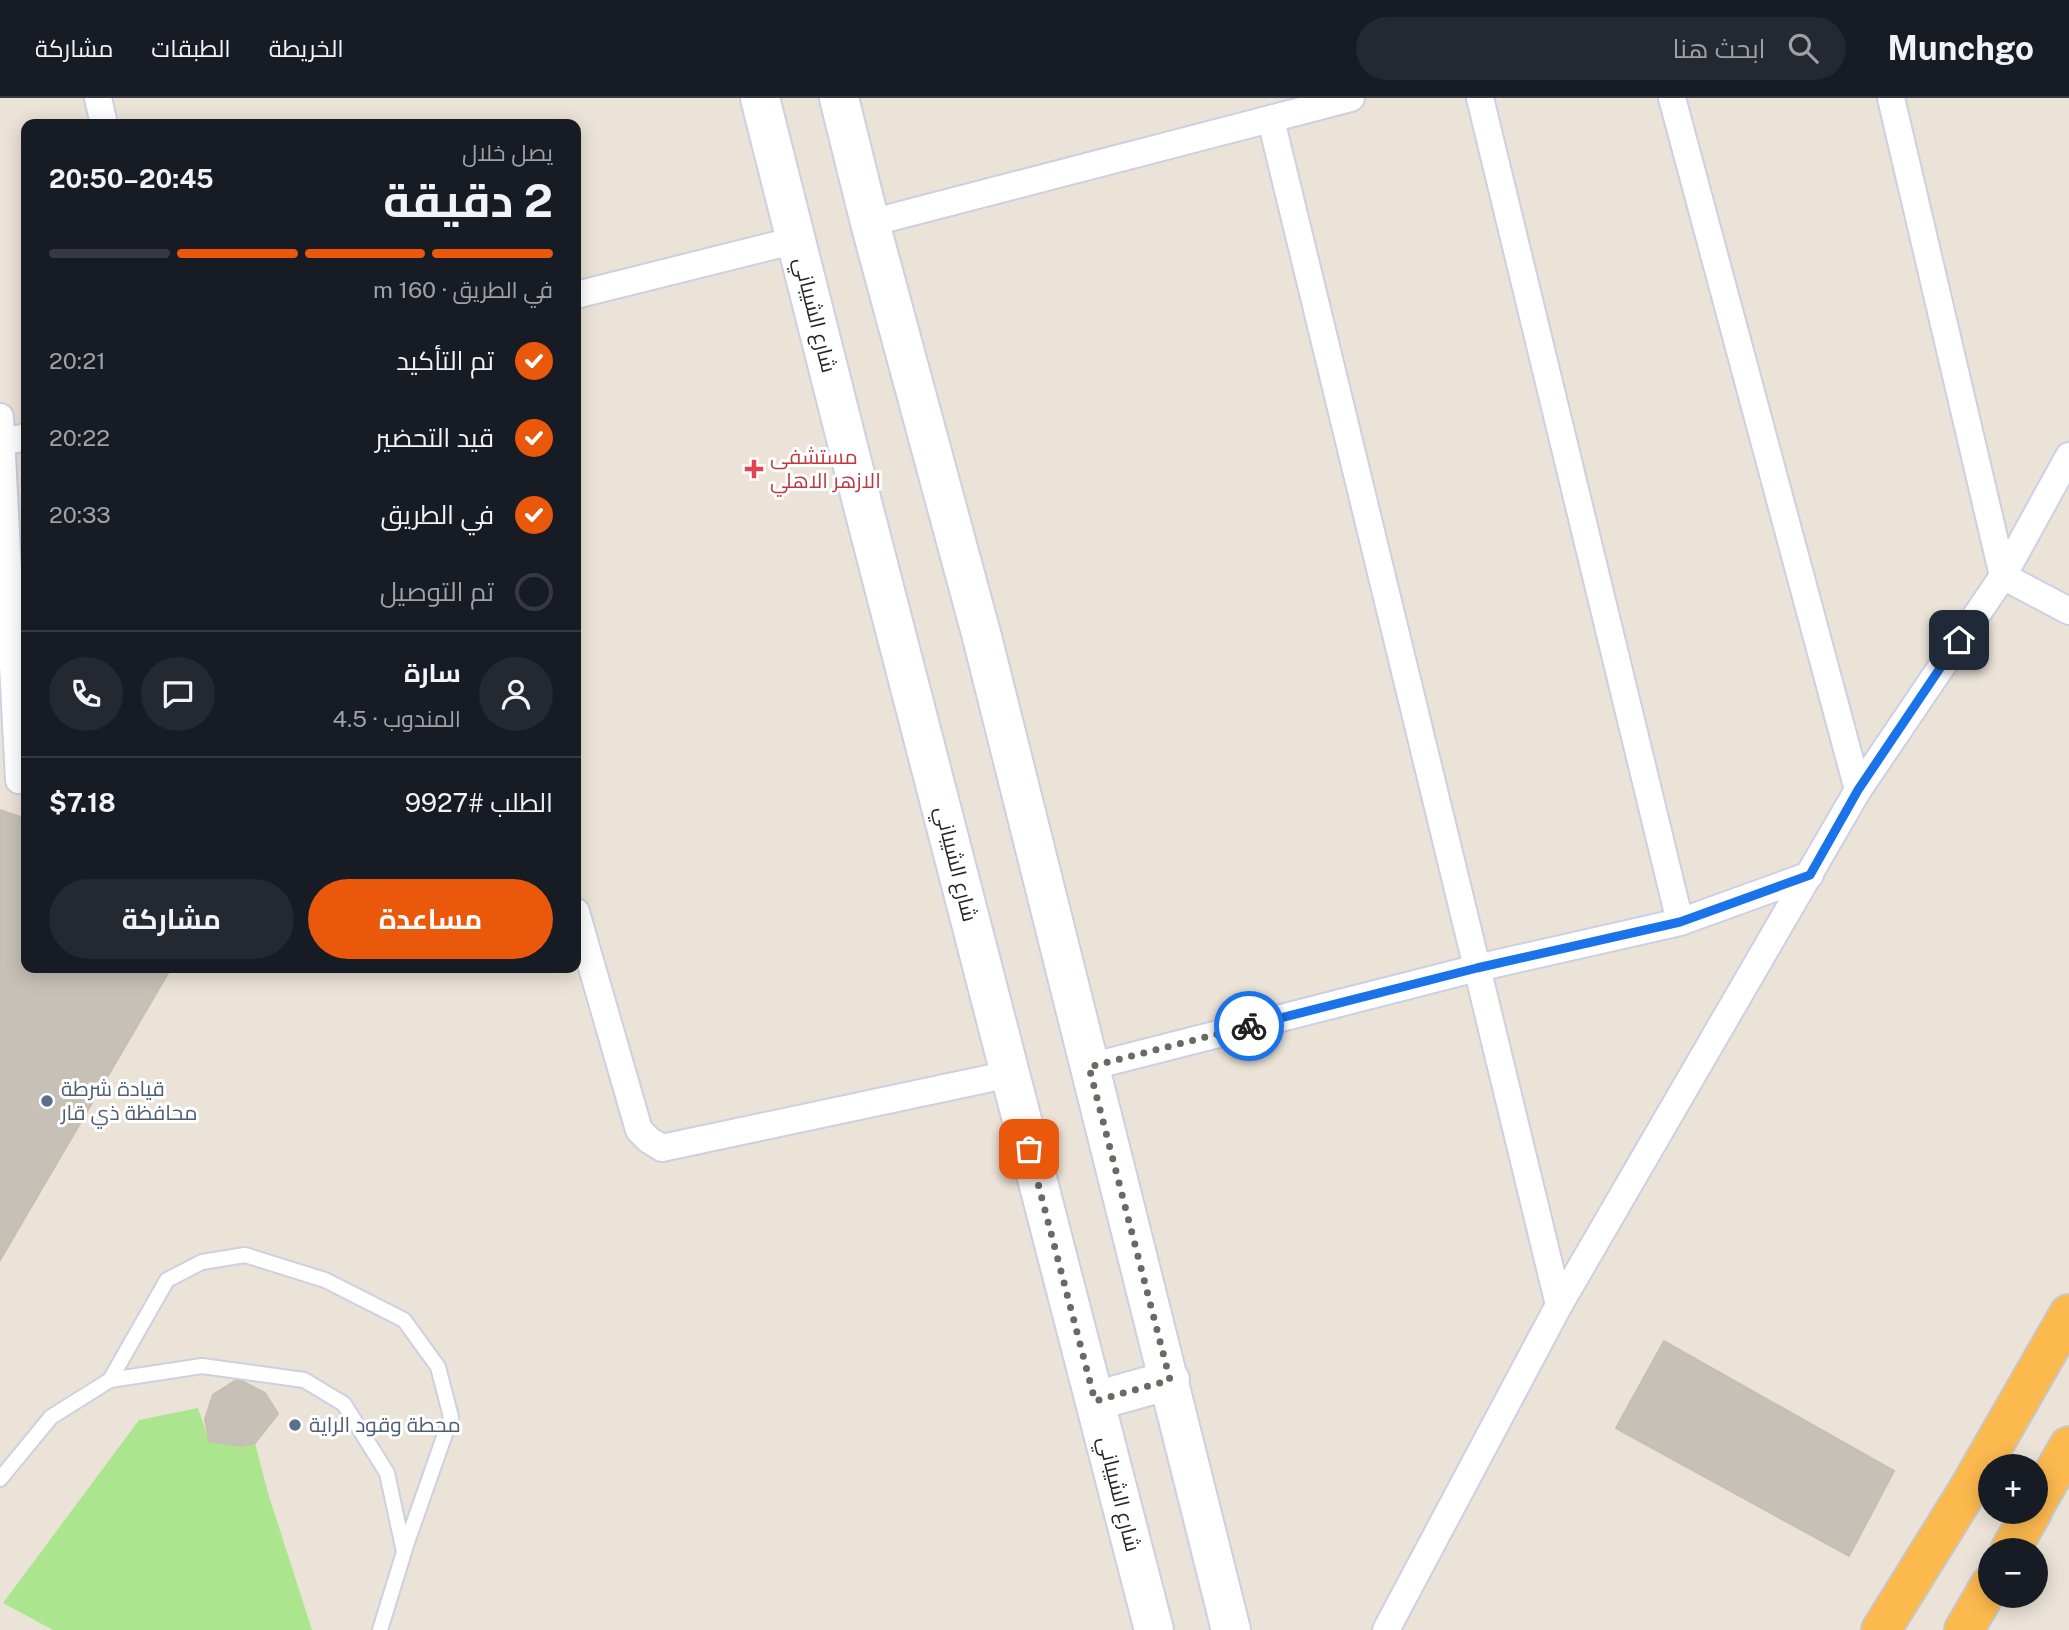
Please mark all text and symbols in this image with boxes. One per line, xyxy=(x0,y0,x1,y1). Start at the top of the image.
search box xyxy=(1356,17,1846,80)
icon: search xyxy=(1784,29,1822,67)
text: Munchgo xyxy=(1888,29,2034,67)
text: ابحث هنا xyxy=(1672,33,1766,64)
text: مشاركة xyxy=(35,34,113,62)
text: الطبقات xyxy=(151,34,231,62)
text: الخريطة xyxy=(269,34,344,62)
text: يصل خلال xyxy=(462,139,553,166)
text: 20:45–20:50 xyxy=(49,163,214,194)
text: 2 دقيقة xyxy=(383,173,553,227)
street label: شارع الشيباني xyxy=(785,255,842,376)
text: في الطريق · 160 m xyxy=(373,276,553,303)
icon: check xyxy=(515,342,553,380)
text: تم التأكيد xyxy=(396,345,494,376)
text: 20:21 xyxy=(49,347,106,374)
icon: check xyxy=(515,419,553,457)
text: قيد التحضير xyxy=(375,422,494,453)
text: 20:22 xyxy=(49,424,110,451)
place label: مستشفى الازهر الاهلي xyxy=(770,444,881,497)
marker: مستشفى الازهر الاهلي xyxy=(744,459,764,479)
icon: check xyxy=(515,496,553,534)
text: في الطريق xyxy=(380,499,494,530)
text: 20:33 xyxy=(49,501,111,528)
text: تم التوصيل xyxy=(380,576,494,607)
pin xyxy=(1929,610,1989,670)
icon: home xyxy=(1940,621,1978,659)
button: phone xyxy=(49,657,123,731)
button: chat xyxy=(141,657,215,731)
text: سارة xyxy=(404,657,461,688)
button: person xyxy=(479,657,553,731)
text: المندوب · 4.5 xyxy=(333,705,461,732)
text: $7.18 xyxy=(49,787,116,818)
text: الطلب #9927 xyxy=(405,787,553,818)
street label: شارع الشيباني xyxy=(926,804,983,925)
button: مشاركة xyxy=(49,879,294,959)
button: مساعدة xyxy=(308,879,553,959)
courier xyxy=(1214,991,1284,1061)
icon: bike xyxy=(1230,1007,1268,1045)
place label: قيادة شرطة محافظة ذي قار xyxy=(60,1076,198,1129)
marker: قيادة شرطة محافظة ذي قار xyxy=(39,1093,55,1109)
pin xyxy=(999,1119,1059,1179)
icon: bag xyxy=(1010,1130,1048,1168)
place label: محطة وقود الراية xyxy=(309,1412,461,1437)
marker: محطة وقود الراية xyxy=(287,1417,303,1433)
street label: شارع الشيباني xyxy=(1089,1434,1146,1555)
map controls xyxy=(1978,1454,2048,1608)
button: + xyxy=(1978,1454,2048,1524)
button: − xyxy=(1978,1538,2048,1608)

